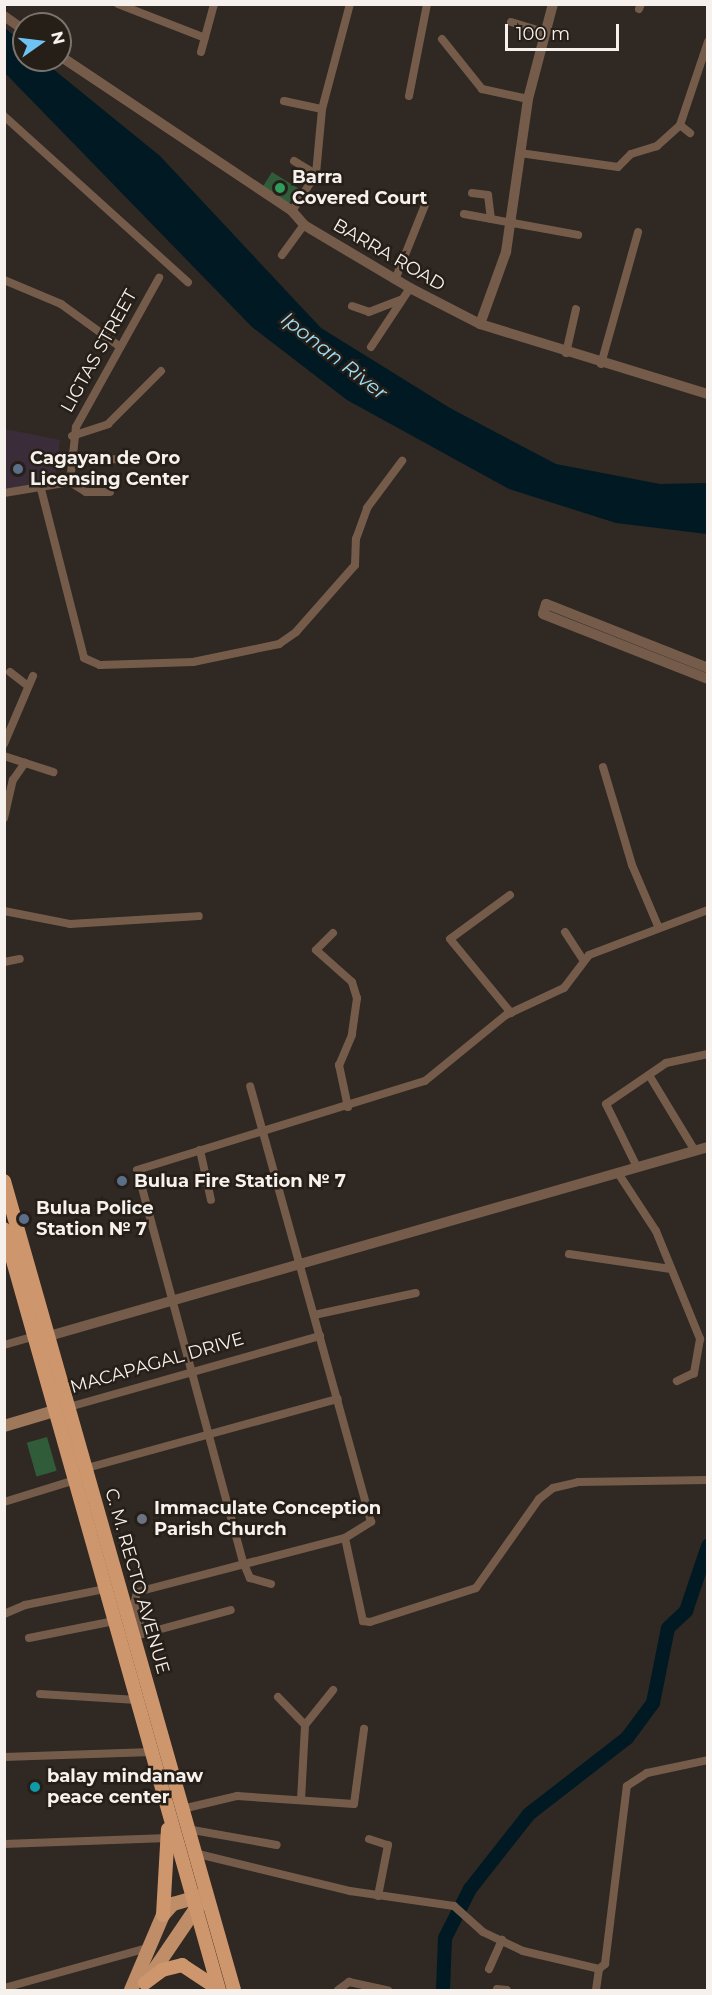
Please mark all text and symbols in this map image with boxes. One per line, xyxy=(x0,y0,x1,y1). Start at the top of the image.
north arrow xyxy=(12,12,72,72)
scale bar xyxy=(508,12,622,50)
text: 100 m xyxy=(516,23,570,45)
text: N xyxy=(47,29,69,47)
place label: Barra Covered Court xyxy=(292,167,427,210)
marker: Barra Covered Court xyxy=(273,181,287,195)
street label: BARRA ROAD xyxy=(329,214,449,296)
street label: LIGTAS STREET xyxy=(56,286,142,416)
water label: Iponan River xyxy=(276,307,392,405)
place label: Cagayan de Oro Licensing Center xyxy=(30,448,189,490)
marker: Cagayan de Oro Licensing Center xyxy=(11,462,25,476)
place label: Bulua Fire Station № 7 xyxy=(134,1170,346,1192)
marker: Bulua Fire Station № 7 xyxy=(115,1174,129,1188)
place label: Bulua Police Station № 7 xyxy=(36,1198,154,1240)
marker: Bulua Police Station № 7 xyxy=(17,1212,31,1226)
street label: MACAPAGAL DRIVE xyxy=(68,1328,246,1398)
street label: C. M. RECTO AVENUE xyxy=(100,1486,174,1676)
place label: Immaculate Conception Parish Church xyxy=(154,1498,381,1540)
marker: Immaculate Conception Parish Church xyxy=(135,1512,149,1526)
place label: balay mindanaw peace center xyxy=(47,1766,203,1808)
marker: balay mindanaw peace center xyxy=(28,1780,42,1794)

